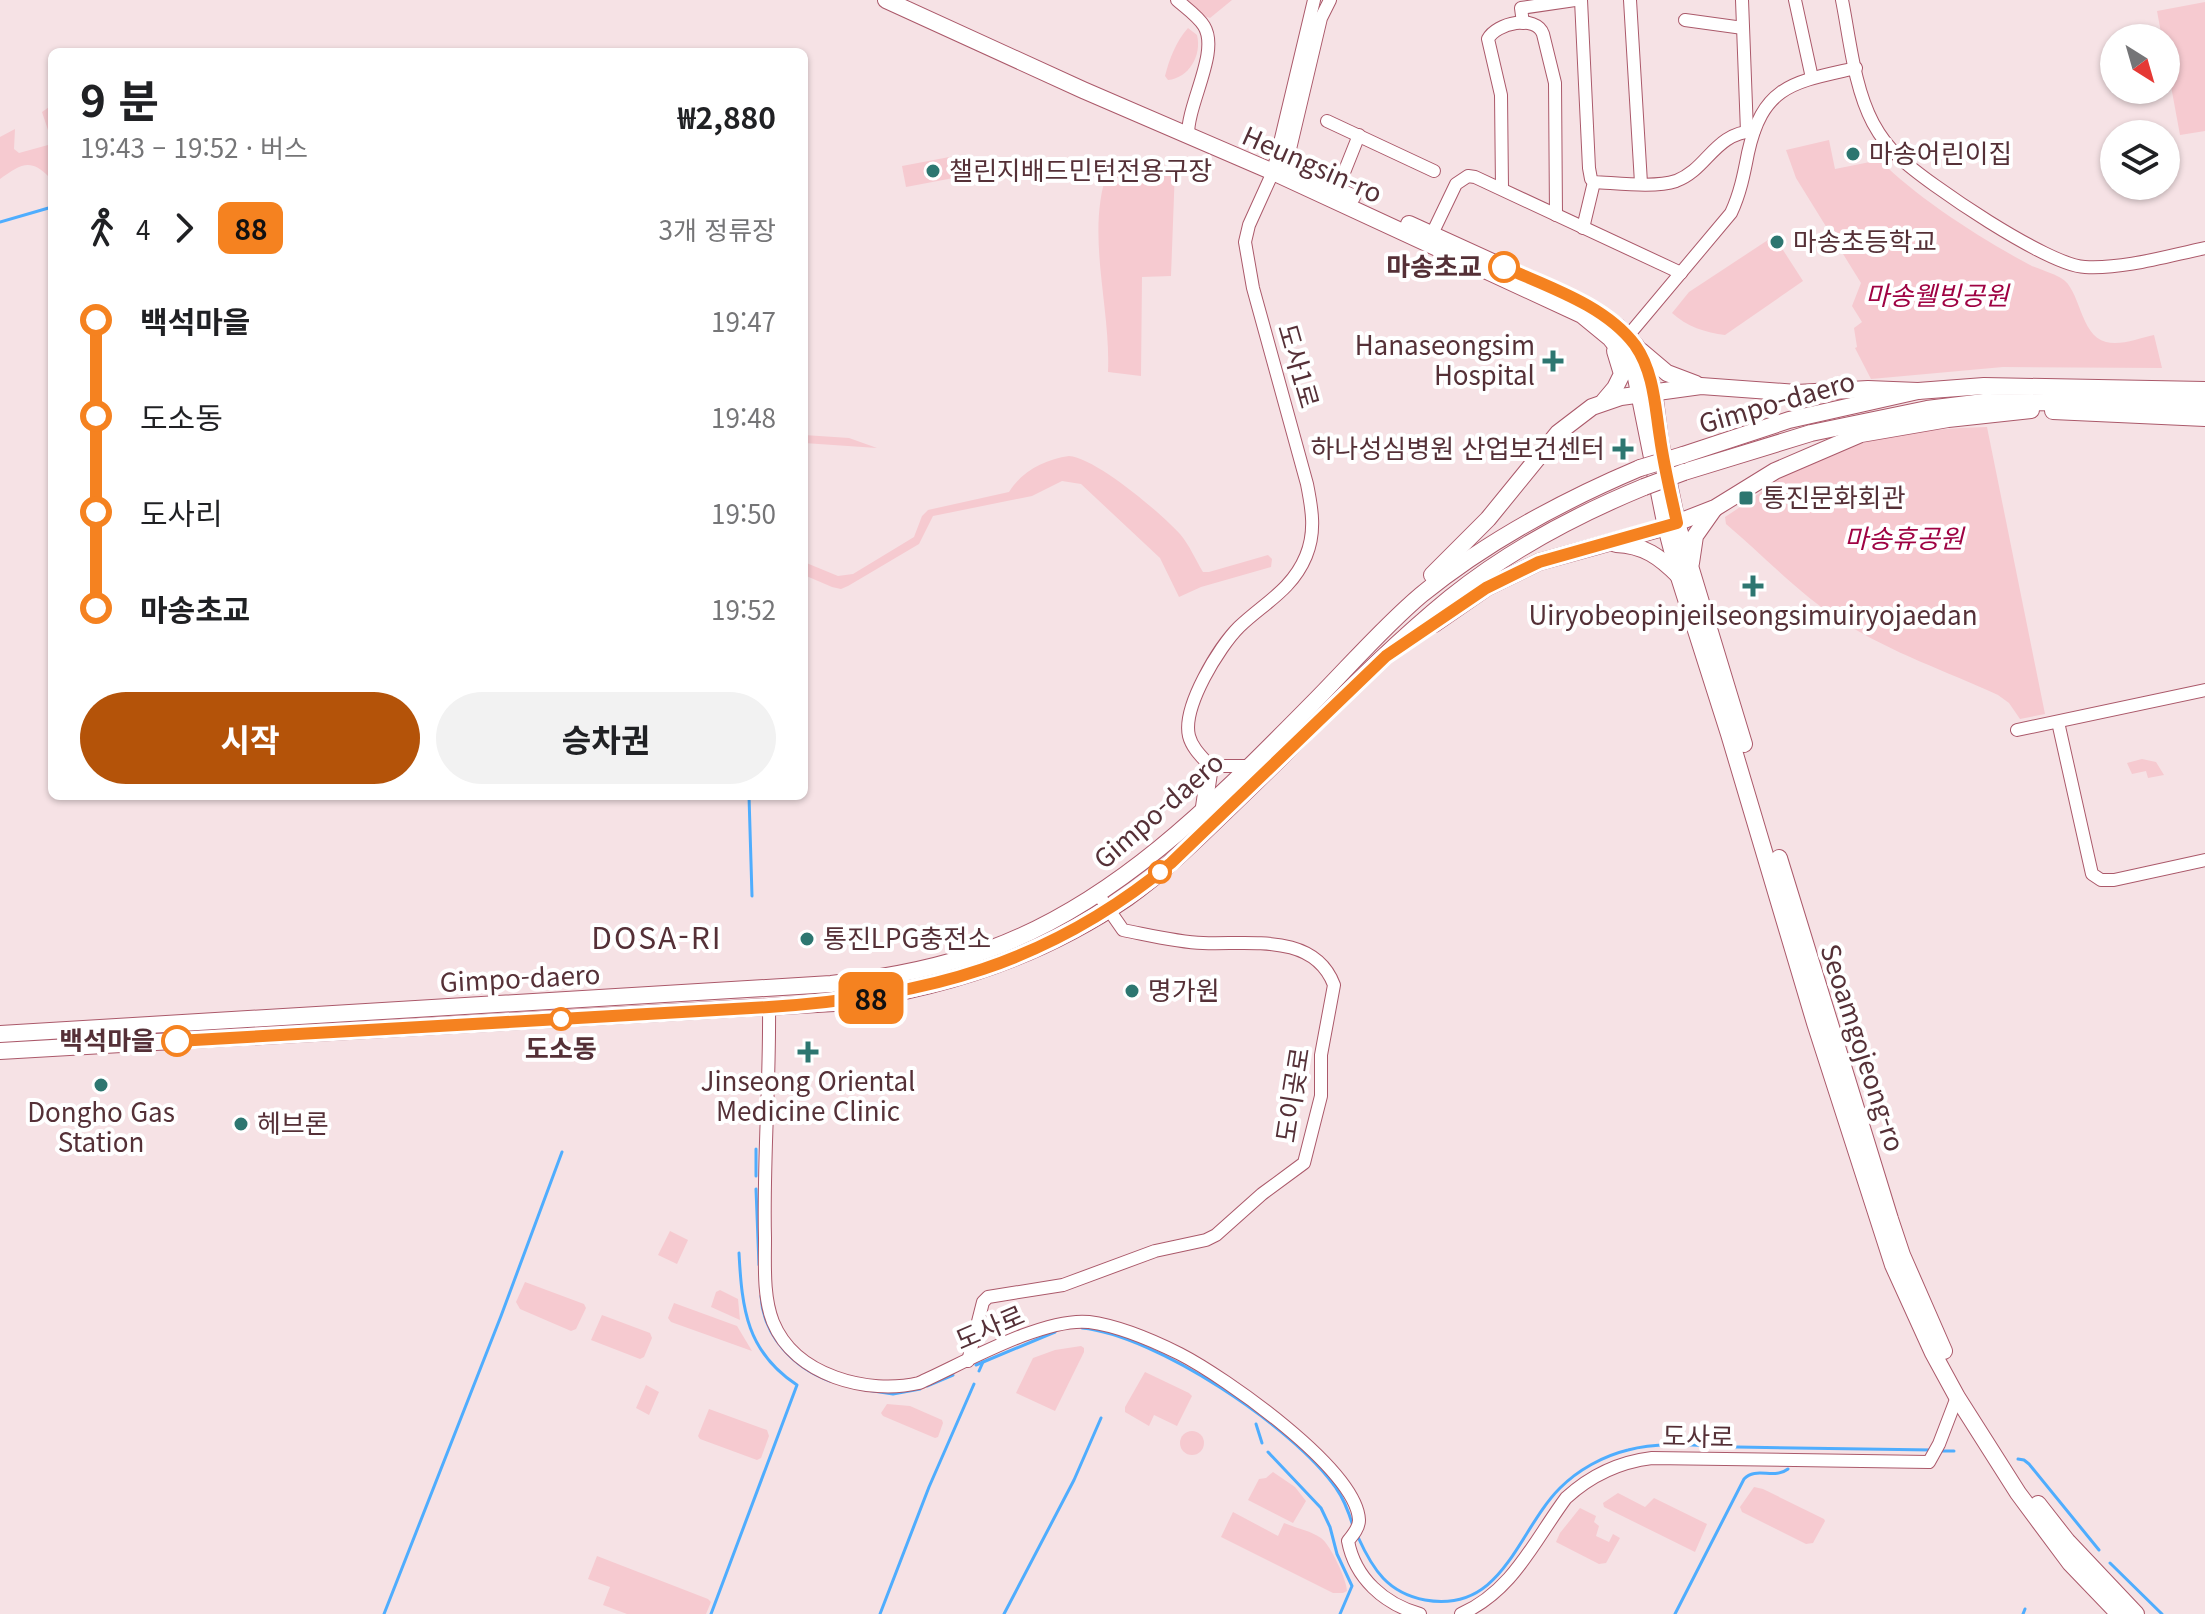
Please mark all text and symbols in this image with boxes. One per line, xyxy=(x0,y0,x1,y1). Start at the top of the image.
north arrow xyxy=(2100,24,2180,104)
map controls xyxy=(2100,24,2180,200)
text: 9 분 xyxy=(80,66,159,130)
text: ₩2,880 xyxy=(678,94,776,138)
street label: Heungsin-ro xyxy=(1237,115,1389,210)
button: layers xyxy=(2100,120,2180,200)
text: 19:43 – 19:52 · 버스 xyxy=(80,128,308,165)
place label: 마송어린이집 xyxy=(1869,133,2013,170)
marker: 마송어린이집 xyxy=(1844,145,1862,163)
place label: 챌린지배드민턴전용구장 xyxy=(949,150,1212,187)
marker: 챌린지배드민턴전용구장 xyxy=(924,162,942,180)
icon: walk xyxy=(80,206,124,250)
icon: forward xyxy=(162,206,206,250)
text: 88 xyxy=(234,208,267,248)
text: 4 xyxy=(136,210,150,247)
text: 3개 정류장 xyxy=(659,210,776,247)
place label: 마송초등학교 xyxy=(1793,221,1937,258)
marker: 마송초등학교 xyxy=(1768,233,1786,251)
place label: 마송초교 xyxy=(1386,246,1482,283)
marker: 마송초교 xyxy=(1489,252,1519,282)
park label: 마송웰빙공원 xyxy=(1865,275,2011,312)
text: 백석마을 xyxy=(140,298,250,342)
text: 19:47 xyxy=(711,302,776,339)
street label: 도사1로 xyxy=(1271,319,1330,412)
place label: Hanaseongsim Hospital xyxy=(1355,325,1535,392)
marker: Hanaseongsim Hospital xyxy=(1542,350,1564,372)
street label: Gimpo-daero xyxy=(1694,361,1859,441)
text: 도소동 xyxy=(140,394,223,438)
text: 19:48 xyxy=(711,398,776,435)
place label: 하나성심병원 산업보건센터 xyxy=(1311,428,1605,465)
marker: 하나성심병원 산업보건센터 xyxy=(1612,438,1634,460)
place label: 통진문화회관 xyxy=(1762,477,1906,514)
marker: 통진문화회관 xyxy=(1737,489,1755,507)
text: 도사리 xyxy=(140,490,223,534)
text: 19:50 xyxy=(711,494,776,531)
park label: 마송휴공원 xyxy=(1844,518,1966,555)
marker: Uiryobeopinjeilseongsimuiryojaedan xyxy=(1742,575,1764,597)
text: 마송초교 xyxy=(140,586,250,630)
text: 19:52 xyxy=(711,590,776,627)
place label: Uiryobeopinjeilseongsimuiryojaedan xyxy=(1528,595,1978,632)
button: 시작 xyxy=(80,692,420,784)
button: 승차권 xyxy=(436,692,776,784)
street label: Gimpo-daero xyxy=(1085,742,1230,876)
unlabelled marker xyxy=(1149,861,1171,883)
district label: DOSA-RI xyxy=(591,914,723,958)
place label: 통진LPG충전소 xyxy=(823,918,991,955)
marker: 통진LPG충전소 xyxy=(798,930,816,948)
street label: Seoamgojeong-ro xyxy=(1813,939,1915,1156)
street label: Gimpo-daero xyxy=(439,954,601,999)
place label: 명가원 xyxy=(1148,970,1220,1007)
line badge: 88 xyxy=(835,972,907,1024)
text: 88 xyxy=(854,978,888,1018)
marker: 명가원 xyxy=(1123,982,1141,1000)
marker: 도소동 xyxy=(550,1008,572,1030)
place label: 백석마을 xyxy=(59,1020,155,1057)
marker: 백석마을 xyxy=(162,1026,192,1056)
place label: 도소동 xyxy=(525,1028,597,1065)
marker: Jinseong Oriental Medicine Clinic xyxy=(797,1041,819,1063)
street label: 도이곶로 xyxy=(1265,1044,1316,1145)
place label: Jinseong Oriental Medicine Clinic xyxy=(701,1061,915,1128)
marker: Dongho Gas Station xyxy=(92,1076,110,1094)
place label: Dongho Gas Station xyxy=(27,1092,175,1159)
place label: 헤브론 xyxy=(257,1103,329,1140)
marker: 헤브론 xyxy=(232,1115,250,1133)
street label: 도사로 xyxy=(949,1295,1029,1357)
street label: 도사로 xyxy=(1662,1415,1734,1454)

